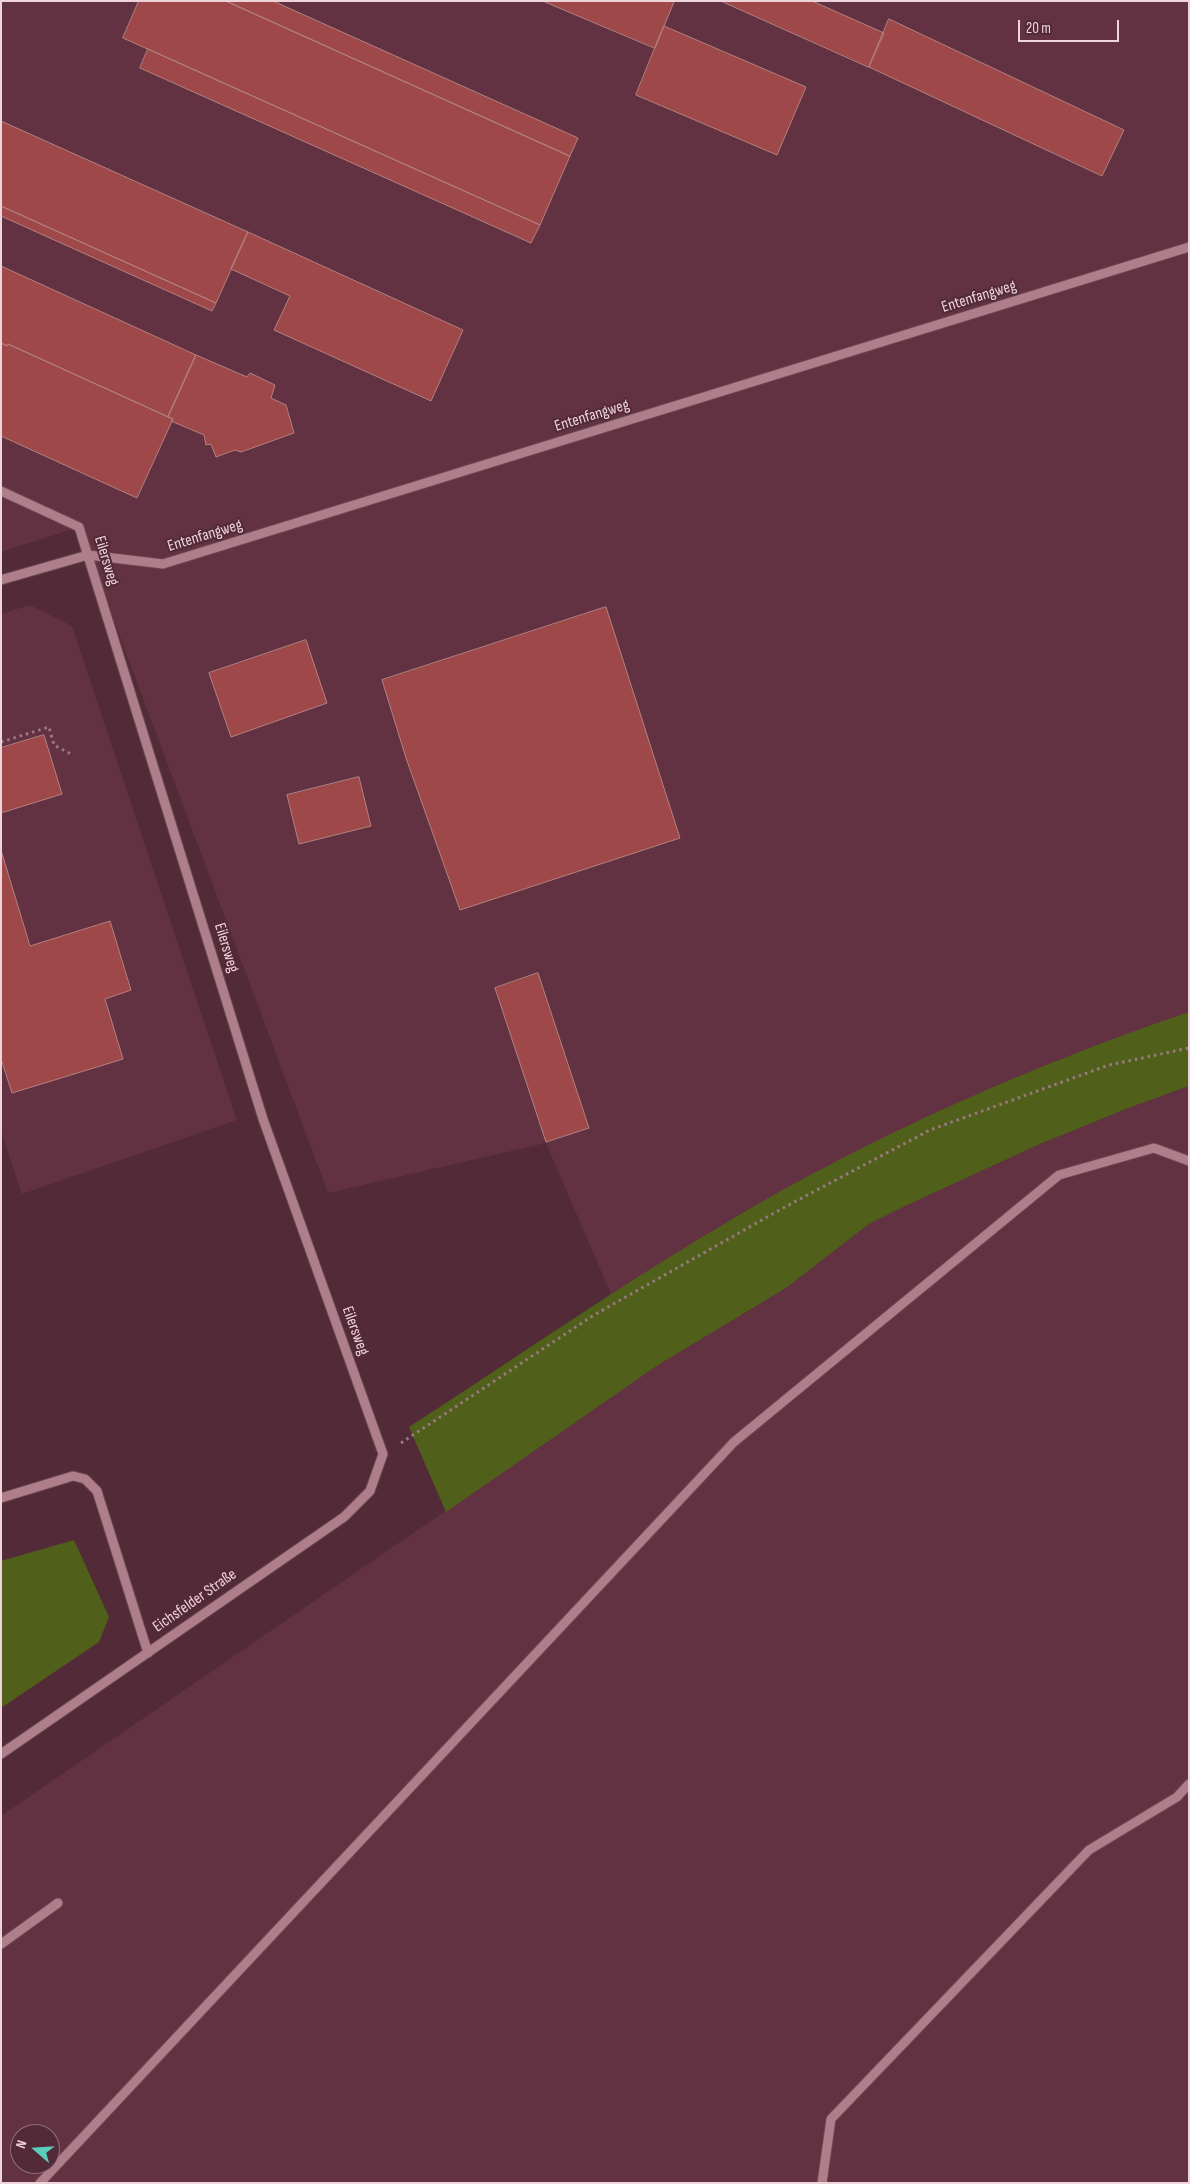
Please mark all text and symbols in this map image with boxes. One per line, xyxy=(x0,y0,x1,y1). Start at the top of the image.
scale bar xyxy=(1020,10,1121,42)
text: 20 m xyxy=(1026,19,1051,38)
street label: Entenfangweg xyxy=(939,277,1019,317)
street label: Entenfangweg xyxy=(552,396,632,436)
street label: Entenfangweg xyxy=(165,516,245,556)
street label: Eilersweg xyxy=(89,534,123,588)
street label: Eilersweg xyxy=(209,921,243,975)
street label: Eilersweg xyxy=(337,1304,373,1358)
street label: Eichsfelder Straße xyxy=(149,1565,241,1637)
north arrow xyxy=(10,2124,60,2174)
text: N xyxy=(12,2138,31,2151)

